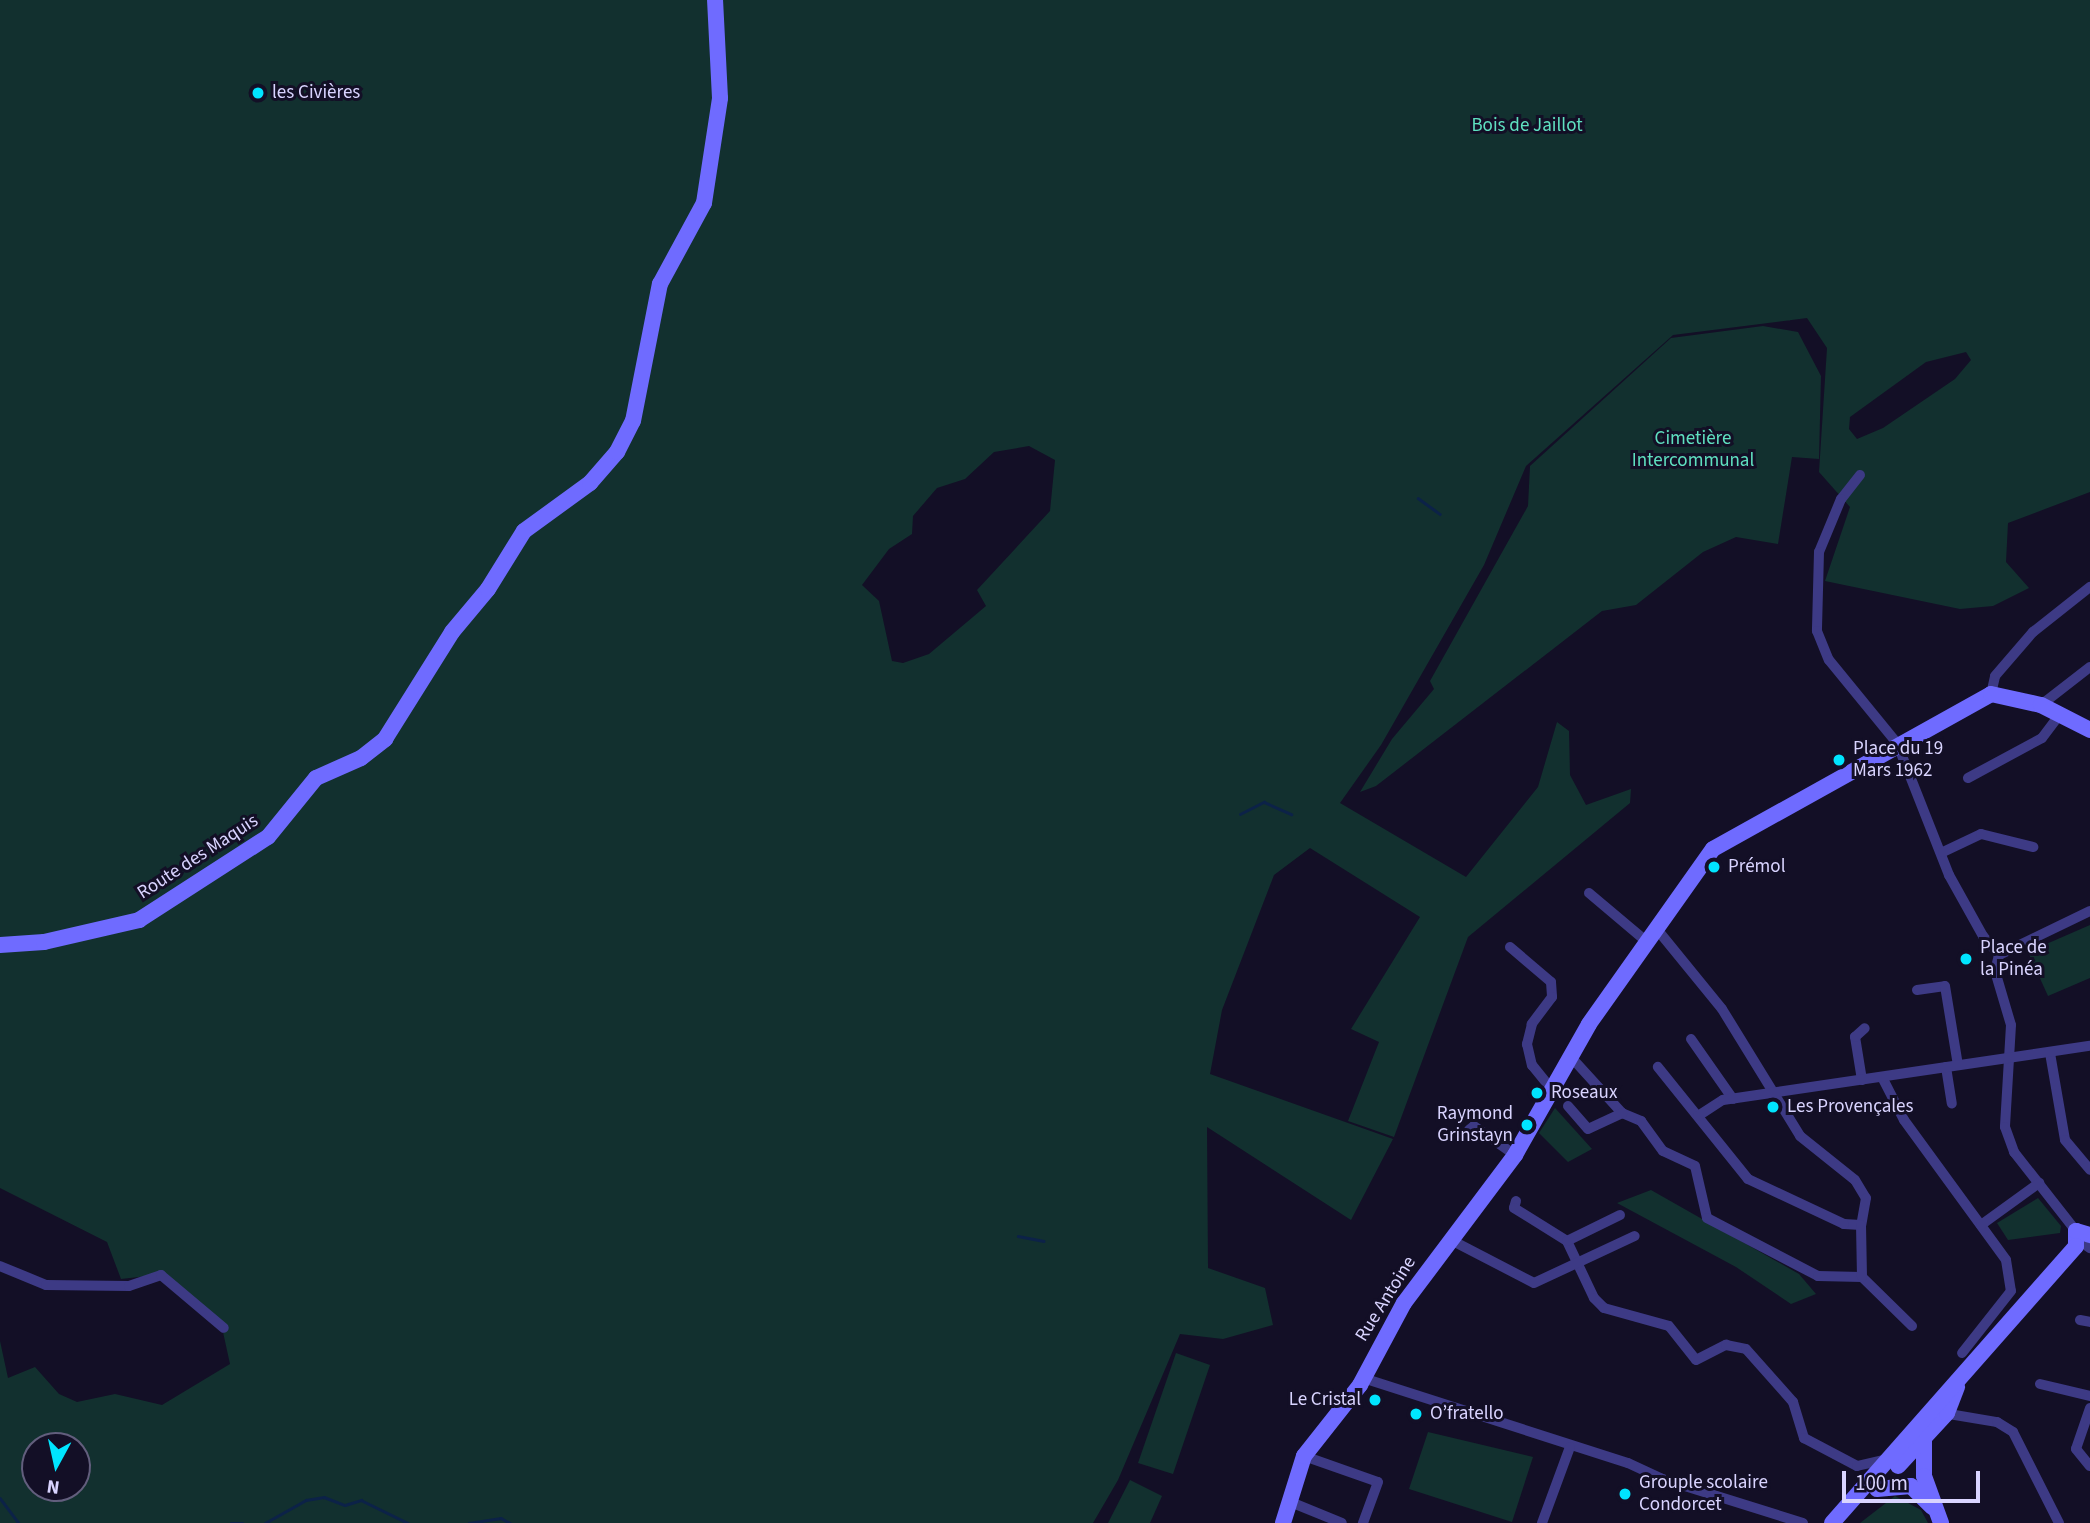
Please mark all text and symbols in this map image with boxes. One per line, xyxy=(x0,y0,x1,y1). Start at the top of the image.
place label: les Civières xyxy=(272,82,360,104)
marker: les Civières xyxy=(250,85,266,101)
park label: Bois de Jaillot xyxy=(1471,115,1583,137)
park label: Cimetière Intercommunal xyxy=(1632,428,1754,472)
place label: Place du 19 Mars 1962 xyxy=(1853,738,1943,782)
marker: Place du 19 Mars 1962 xyxy=(1831,752,1847,768)
street label: Route des Maquis xyxy=(133,810,263,904)
place label: Prémol xyxy=(1728,856,1785,878)
marker: Prémol xyxy=(1706,859,1722,875)
place label: Place de la Pinéa xyxy=(1980,937,2047,981)
marker: Place de la Pinéa xyxy=(1958,951,1974,967)
place label: Roseaux xyxy=(1551,1082,1617,1104)
marker: Roseaux xyxy=(1529,1085,1545,1101)
place label: Les Provençales xyxy=(1787,1096,1913,1118)
marker: Les Provençales xyxy=(1765,1099,1781,1115)
place label: Raymond Grinstayn xyxy=(1437,1103,1513,1147)
marker: Raymond Grinstayn xyxy=(1519,1117,1535,1133)
street label: Rue Antoine xyxy=(1351,1252,1421,1346)
place label: Le Cristal xyxy=(1289,1389,1361,1411)
marker: Le Cristal xyxy=(1367,1392,1383,1408)
place label: O’fratello xyxy=(1430,1403,1504,1425)
marker: O’fratello xyxy=(1408,1406,1424,1422)
north arrow xyxy=(21,1432,91,1502)
scale bar xyxy=(1845,1456,1983,1500)
text: 100 m xyxy=(1855,1468,1908,1498)
text: N xyxy=(45,1472,61,1501)
place label: Grouple scolaire Condorcet xyxy=(1639,1472,1768,1516)
marker: Grouple scolaire Condorcet xyxy=(1617,1486,1633,1502)

